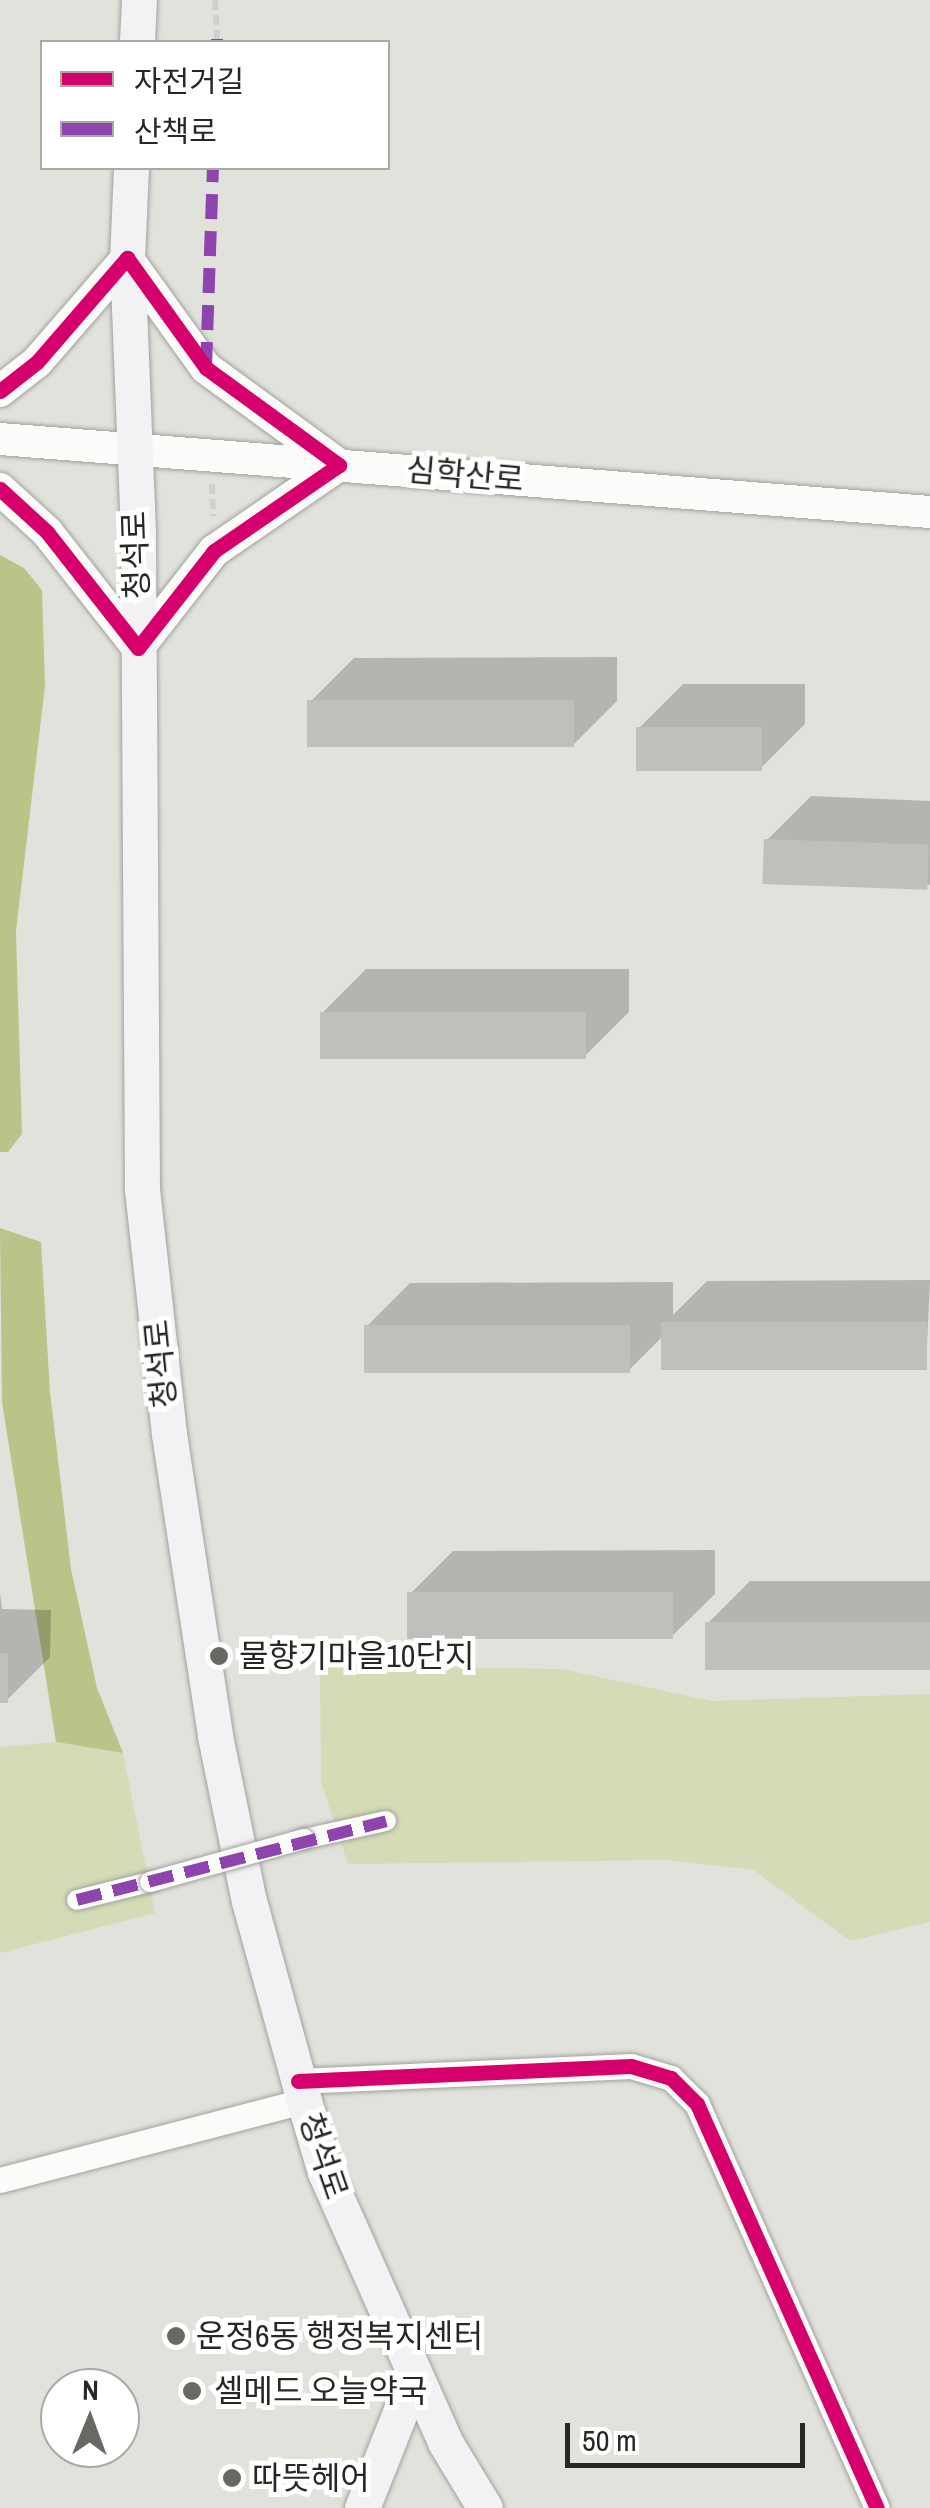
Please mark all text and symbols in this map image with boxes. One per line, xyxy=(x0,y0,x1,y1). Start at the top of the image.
legend xyxy=(40,40,390,170)
text: 자전거길 xyxy=(134,61,244,101)
text: 산책로 xyxy=(134,111,217,151)
street label: 심학산로 xyxy=(405,451,525,499)
street label: 청석로 xyxy=(115,510,157,600)
street label: 청석로 xyxy=(137,1318,185,1410)
place label: 물향기마을10단지 xyxy=(239,1637,474,1675)
marker: 물향기마을10단지 xyxy=(208,1645,230,1667)
street label: 청석로 xyxy=(290,2108,356,2204)
place label: 운정6동 행정복지센터 xyxy=(196,2317,483,2355)
marker: 운정6동 행정복지센터 xyxy=(165,2325,187,2347)
north arrow xyxy=(40,2368,140,2468)
text: N xyxy=(82,2371,99,2409)
place label: 셀메드 오늘약국 xyxy=(214,2372,427,2410)
marker: 셀메드 오늘약국 xyxy=(179,2378,205,2404)
scale bar xyxy=(570,2403,810,2465)
text: 50 m xyxy=(582,2420,637,2460)
place label: 따뜻헤어 xyxy=(252,2459,370,2497)
marker: 따뜻헤어 xyxy=(221,2467,243,2489)

